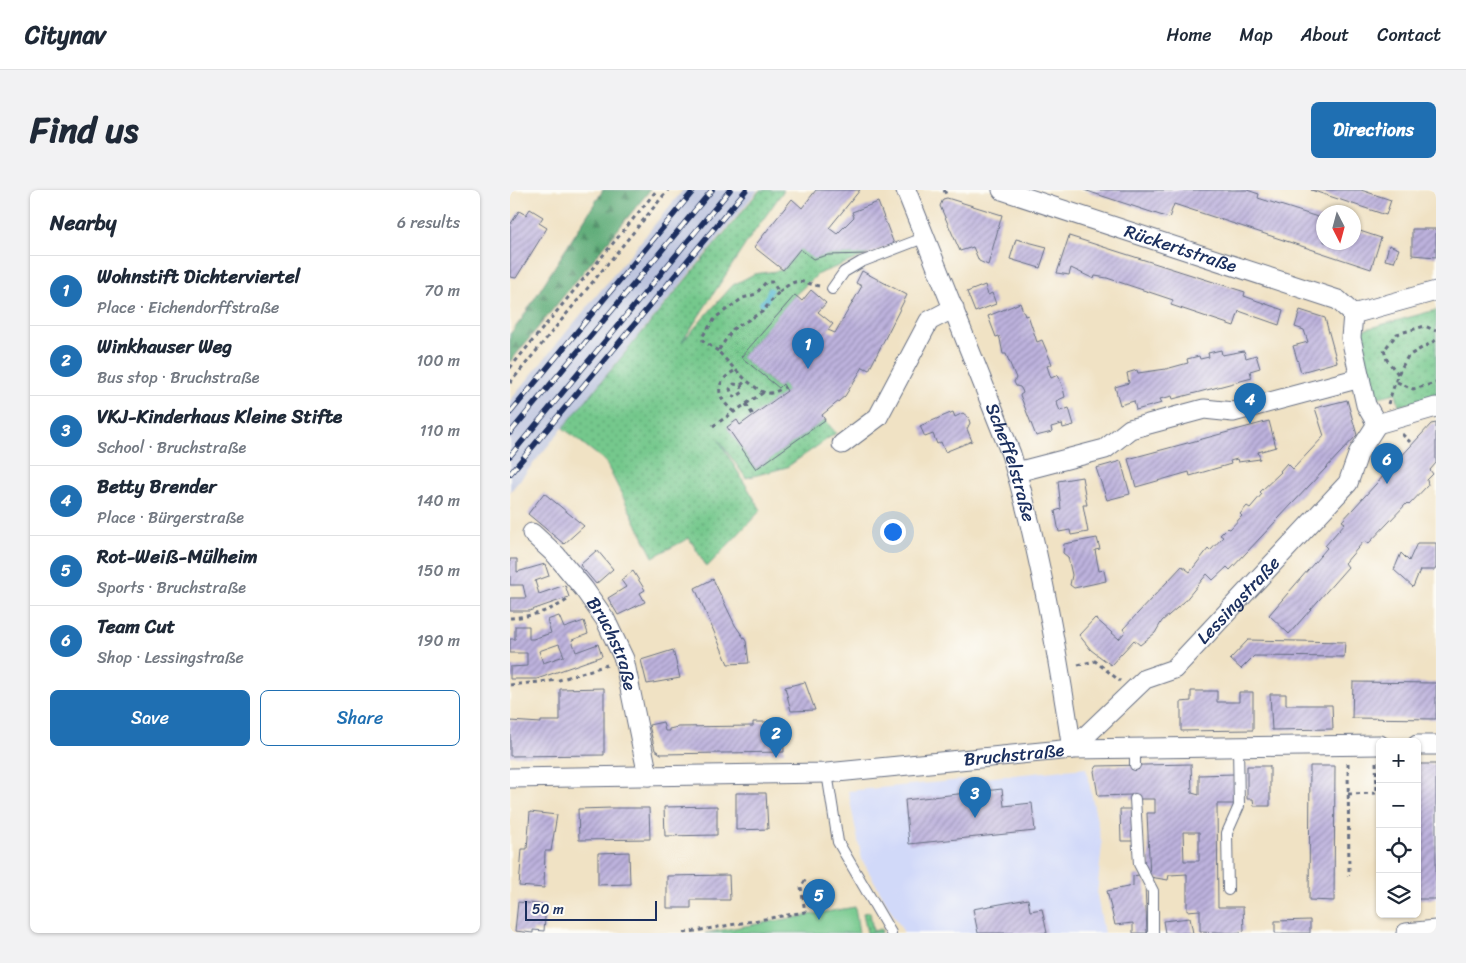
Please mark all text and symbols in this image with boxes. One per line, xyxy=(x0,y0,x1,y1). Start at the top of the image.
text: Citynav xyxy=(25,14,106,56)
text: Home xyxy=(1167,19,1212,51)
text: Map xyxy=(1240,19,1273,51)
text: About xyxy=(1301,19,1349,51)
text: Contact xyxy=(1377,19,1441,51)
text: Find us xyxy=(30,99,138,161)
button: Directions xyxy=(1311,102,1436,158)
text: Nearby xyxy=(50,204,116,242)
north arrow xyxy=(1316,205,1361,250)
text: 6 results xyxy=(397,208,460,237)
street label: Rückertstraße xyxy=(1120,215,1241,282)
text: Wohnstift Dichterviertel xyxy=(97,260,300,293)
text: 1 xyxy=(63,276,69,305)
text: 70 m xyxy=(424,276,460,305)
text: Place · Eichendorffstraße xyxy=(97,293,279,322)
pin: 1 xyxy=(792,328,824,369)
text: Winkhauser Weg xyxy=(97,330,232,363)
text: 2 xyxy=(61,346,71,375)
text: 100 m xyxy=(416,346,460,375)
text: Bus stop · Bruchstraße xyxy=(97,363,259,392)
pin: 4 xyxy=(1234,383,1266,424)
street label: Scheffelstraße xyxy=(976,398,1045,525)
text: VKJ-Kinderhaus Kleine Stifte xyxy=(97,400,342,433)
text: 3 xyxy=(62,416,70,445)
text: 110 m xyxy=(420,416,460,445)
text: School · Bruchstraße xyxy=(97,433,246,462)
pin: 6 xyxy=(1371,443,1403,484)
text: Betty Brender xyxy=(97,470,216,503)
text: 4 xyxy=(61,486,71,515)
text: 140 m xyxy=(417,486,460,515)
text: Place · Bürgerstraße xyxy=(97,503,244,532)
your location xyxy=(880,519,906,545)
text: Rot-Weiß-Mülheim xyxy=(97,540,258,573)
street label: Lessingstraße xyxy=(1189,549,1288,652)
text: 5 xyxy=(61,556,71,585)
text: 150 m xyxy=(417,556,460,585)
text: Sports · Bruchstraße xyxy=(97,573,246,602)
street label: Bruchstraße xyxy=(578,590,646,694)
text: Team Cut xyxy=(97,610,175,643)
text: 6 xyxy=(61,626,71,655)
text: 190 m xyxy=(417,626,460,655)
text: Shop · Lessingstraße xyxy=(97,643,244,672)
button: Save xyxy=(50,690,250,746)
button: Share xyxy=(260,690,460,746)
pin: 2 xyxy=(760,717,792,758)
street label: Bruchstraße xyxy=(962,734,1066,775)
map controls xyxy=(1376,738,1421,918)
button: + xyxy=(1376,738,1421,783)
pin: 3 xyxy=(959,777,991,818)
button: − xyxy=(1376,783,1421,828)
button: locate xyxy=(1376,828,1421,873)
button: layers xyxy=(1376,873,1421,918)
pin: 5 xyxy=(803,879,835,920)
text: 50 m xyxy=(532,897,564,922)
scale bar xyxy=(525,898,658,921)

